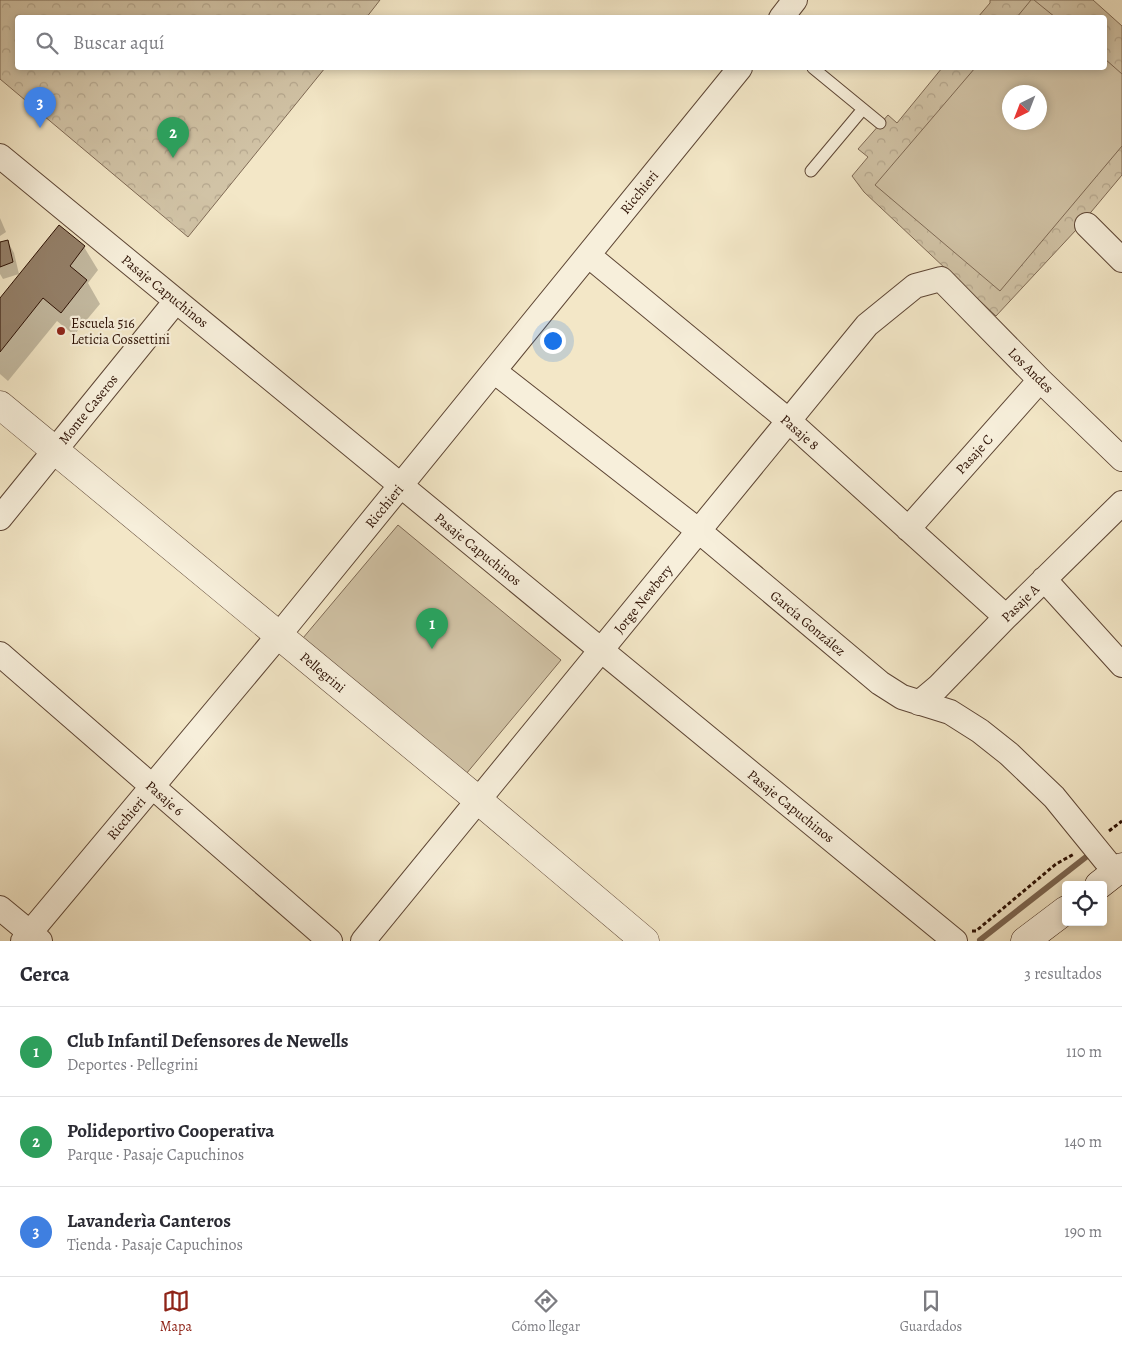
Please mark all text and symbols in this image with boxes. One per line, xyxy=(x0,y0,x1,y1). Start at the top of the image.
search box xyxy=(15,15,1107,70)
icon: search xyxy=(33,29,61,57)
text: Buscar aquí xyxy=(73,30,164,56)
north arrow xyxy=(1002,85,1047,130)
pin: 3 xyxy=(24,87,56,128)
pin: 2 xyxy=(157,117,189,158)
street label: Ricchieri xyxy=(616,166,663,218)
street label: Pasaje Capuchinos xyxy=(117,250,212,332)
place label: Escuela 516 Leticia Cossettini xyxy=(71,314,170,349)
marker: Escuela 516 Leticia Cossettini xyxy=(55,325,67,337)
your location xyxy=(540,328,566,354)
street label: Los Andes xyxy=(1004,343,1058,397)
street label: Monte Caseros xyxy=(54,370,122,448)
street label: Pasaje 8 xyxy=(776,410,823,455)
street label: Pasaje C xyxy=(951,430,997,478)
street label: Ricchieri xyxy=(361,480,408,532)
street label: Pasaje Capuchinos xyxy=(430,508,525,590)
street label: Jorge Newbery xyxy=(610,560,678,638)
street label: Pasaje A xyxy=(997,580,1044,627)
street label: García González xyxy=(766,586,849,661)
pin: 1 xyxy=(416,608,448,649)
street label: Pellegrini xyxy=(296,648,350,697)
street label: Pasaje Capuchinos xyxy=(743,765,838,847)
street label: Pasaje 6 xyxy=(141,776,188,820)
street label: Ricchieri xyxy=(103,793,150,844)
map controls xyxy=(1062,881,1107,926)
button: locate xyxy=(1062,881,1107,926)
text: Cerca xyxy=(20,960,70,988)
text: 3 resultados xyxy=(1024,963,1102,985)
text: Club Infantil Defensores de Newells xyxy=(67,1028,348,1054)
text: 1 xyxy=(33,1041,39,1063)
text: 110 m xyxy=(1066,1041,1102,1063)
text: Deportes · Pellegrini xyxy=(67,1054,198,1076)
text: Polideportivo Cooperativa xyxy=(67,1118,274,1144)
text: 2 xyxy=(32,1131,40,1153)
text: 140 m xyxy=(1064,1131,1102,1153)
text: Parque · Pasaje Capuchinos xyxy=(67,1144,244,1166)
text: Lavanderìa Canteros xyxy=(67,1208,231,1234)
text: 3 xyxy=(33,1221,39,1243)
text: 190 m xyxy=(1064,1221,1102,1243)
text: Tienda · Pasaje Capuchinos xyxy=(67,1234,243,1256)
tab: Mapa xyxy=(160,1287,192,1336)
tab: Cómo llegar xyxy=(512,1287,580,1336)
tab: Guardados xyxy=(900,1287,962,1336)

